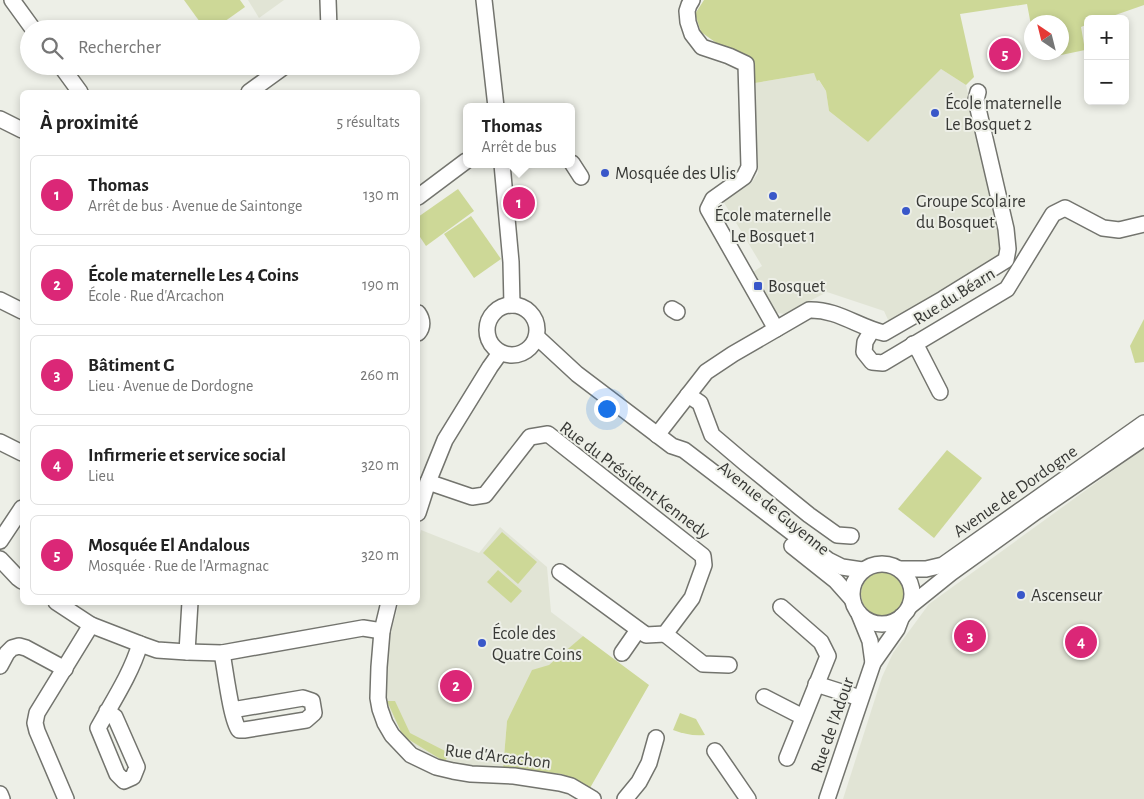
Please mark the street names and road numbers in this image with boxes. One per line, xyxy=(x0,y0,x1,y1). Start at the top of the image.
street label: Rue du Béarn xyxy=(911,265,999,329)
street label: Rue du Président Kennedy xyxy=(556,419,713,543)
street label: Avenue de Dordogne xyxy=(950,442,1081,541)
street label: Avenue de Guyenne xyxy=(714,458,833,559)
street label: Rue de l'Adour xyxy=(808,675,858,776)
street label: Rue d'Arcachon xyxy=(444,742,552,772)

